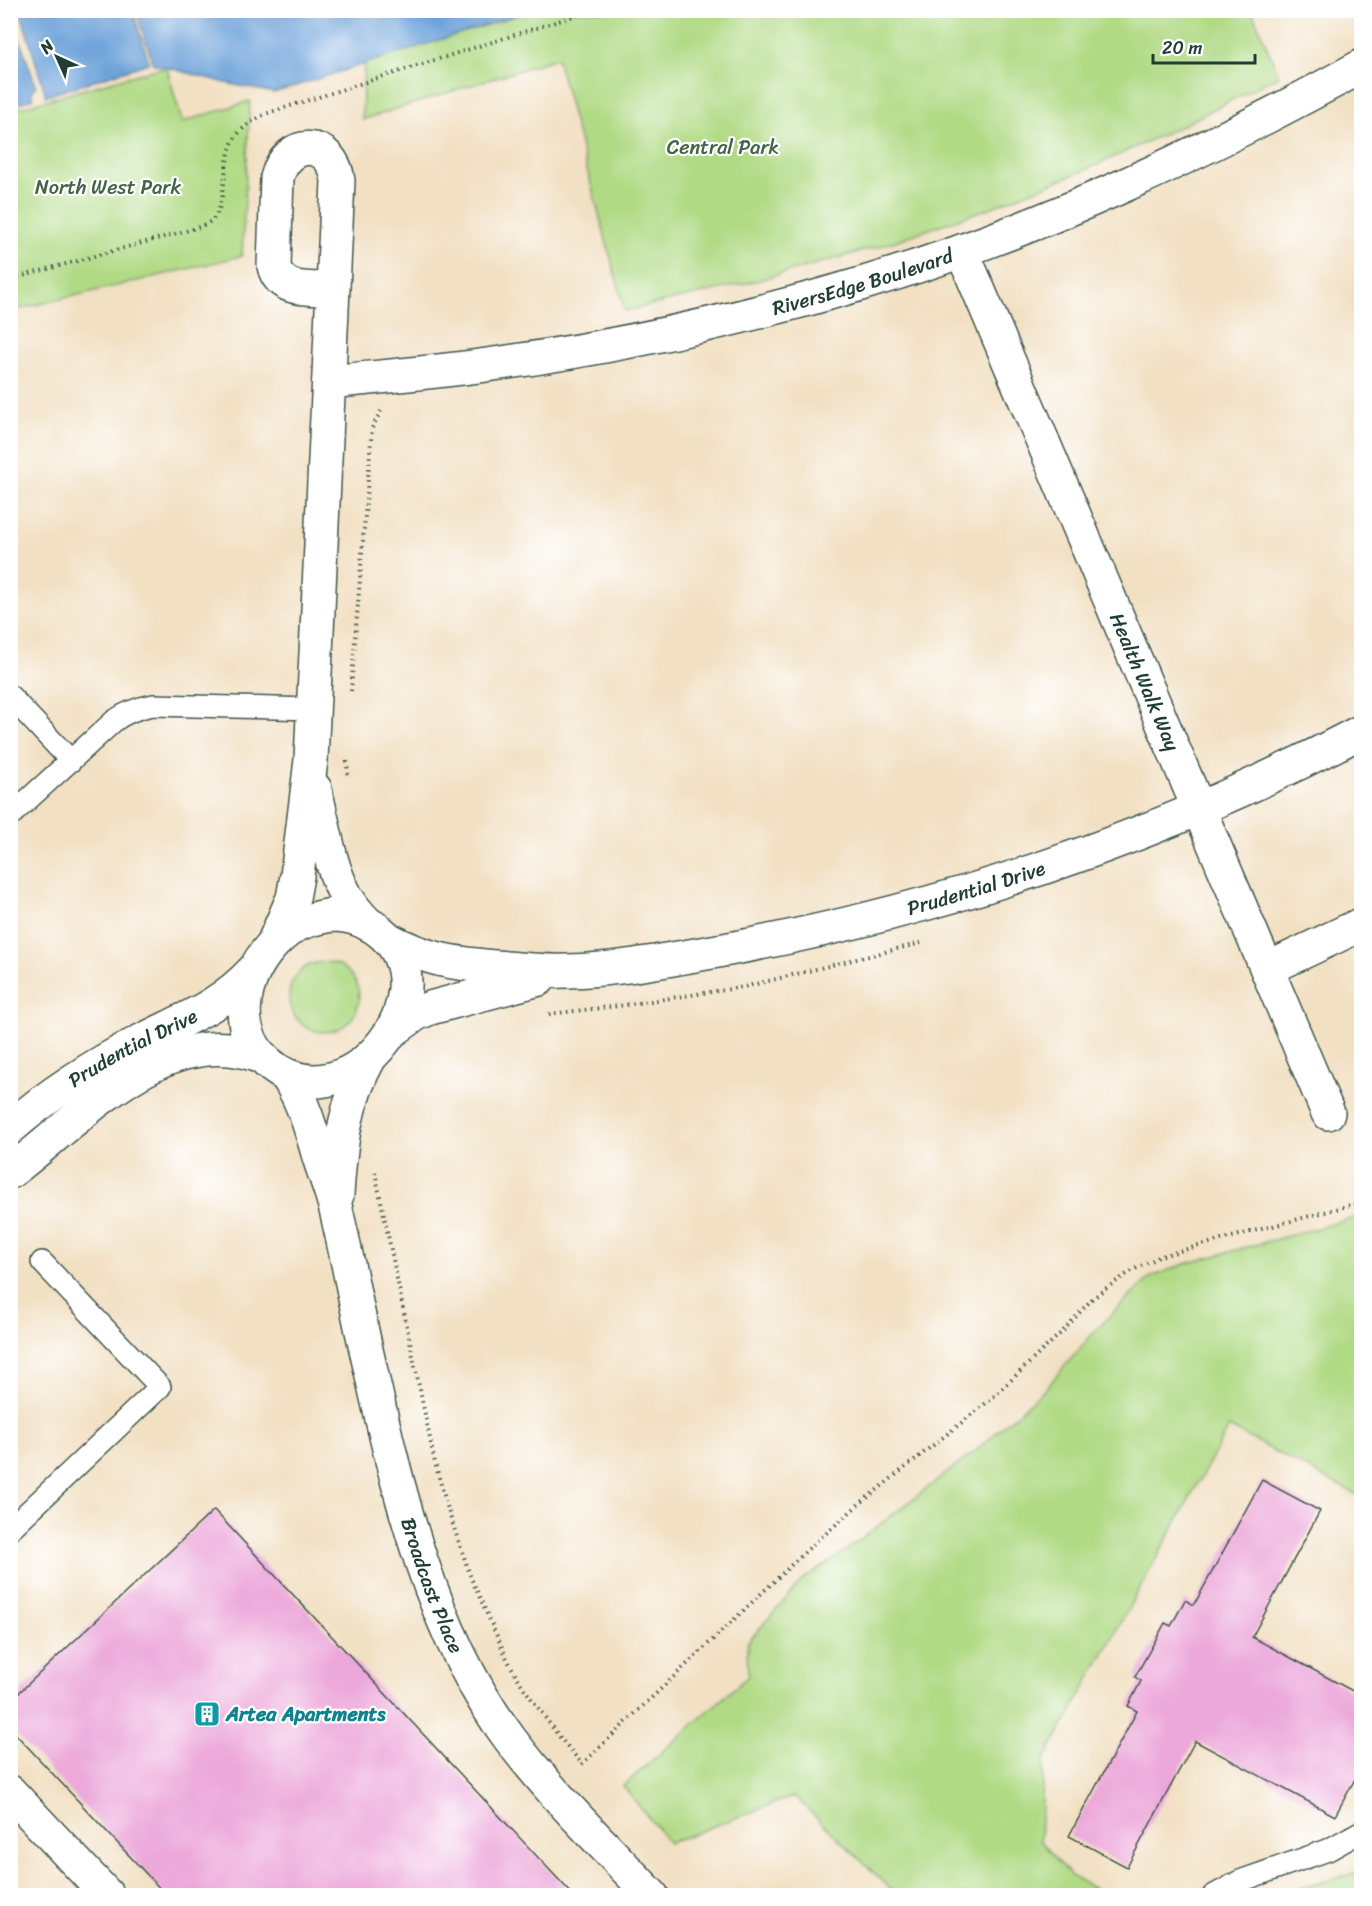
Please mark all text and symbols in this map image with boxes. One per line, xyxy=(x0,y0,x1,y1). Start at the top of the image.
north arrow xyxy=(27,27,87,87)
scale bar xyxy=(1153,27,1255,65)
text: N xyxy=(32,32,62,62)
text: 20 m xyxy=(1162,32,1202,64)
park label: Central Park xyxy=(667,130,779,165)
park label: North West Park xyxy=(35,170,181,205)
street label: RiversEdge Boulevard xyxy=(768,237,959,325)
street label: Health Walk Way xyxy=(1100,607,1190,757)
street label: Prudential Drive xyxy=(903,850,1050,925)
street label: Prudential Drive xyxy=(61,998,204,1097)
street label: Broadcast Place xyxy=(391,1513,474,1659)
place label: Artea Apartments xyxy=(225,1697,386,1732)
building icon: Artea Apartments xyxy=(192,1699,222,1729)

